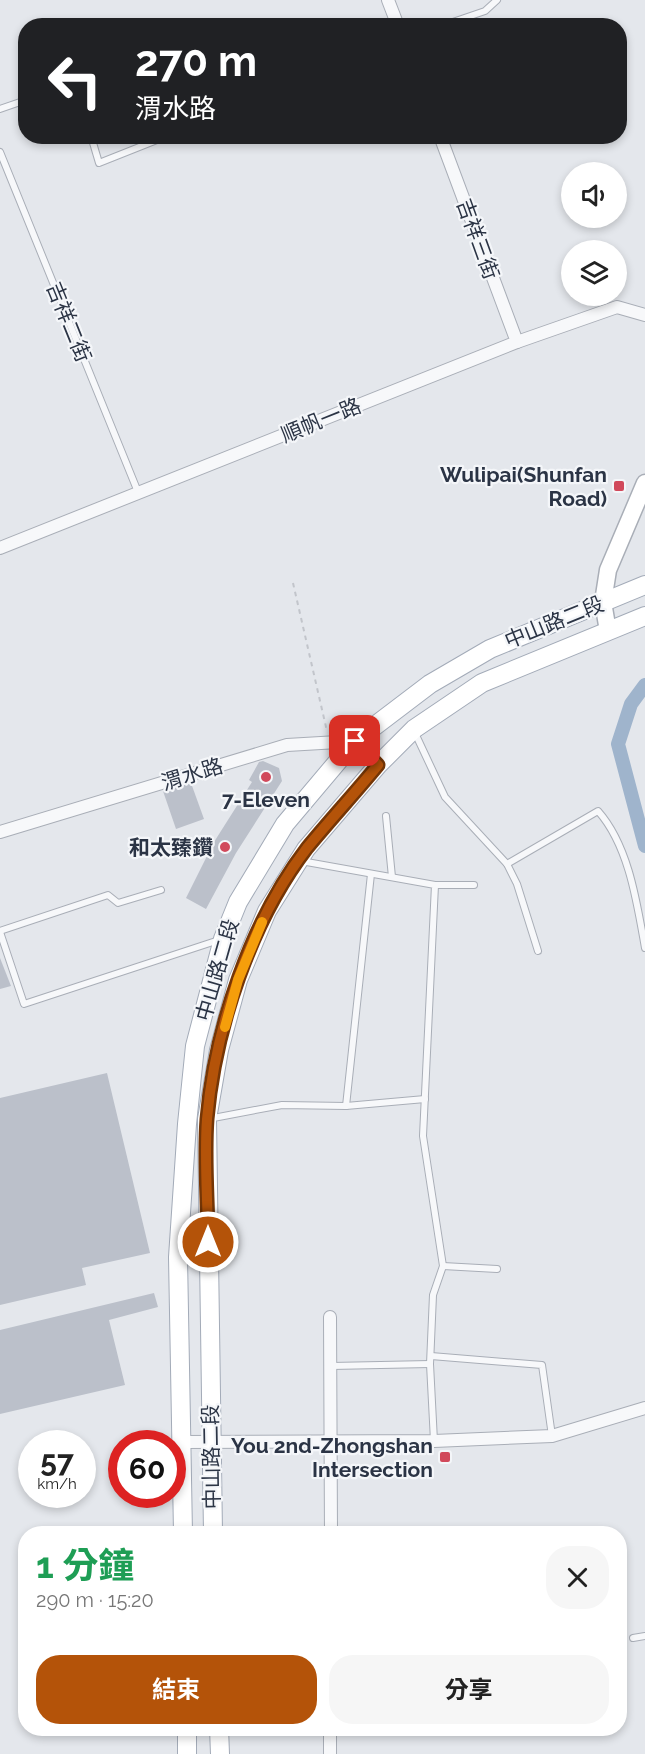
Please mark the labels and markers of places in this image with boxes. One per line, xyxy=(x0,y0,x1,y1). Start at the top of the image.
place label: Wulipai(Shunfan Road) xyxy=(440,462,607,511)
marker: Wulipai(Shunfan Road) xyxy=(612,479,626,493)
pin xyxy=(329,715,380,766)
marker: 7-Eleven xyxy=(259,770,273,784)
place label: 7-Eleven xyxy=(222,787,310,812)
place label: 和太臻鑽 xyxy=(129,835,213,860)
marker: 和太臻鑽 xyxy=(218,840,232,854)
place label: You 2nd-Zhongshan Intersection xyxy=(231,1433,433,1482)
marker: You 2nd-Zhongshan Intersection xyxy=(438,1450,452,1464)

